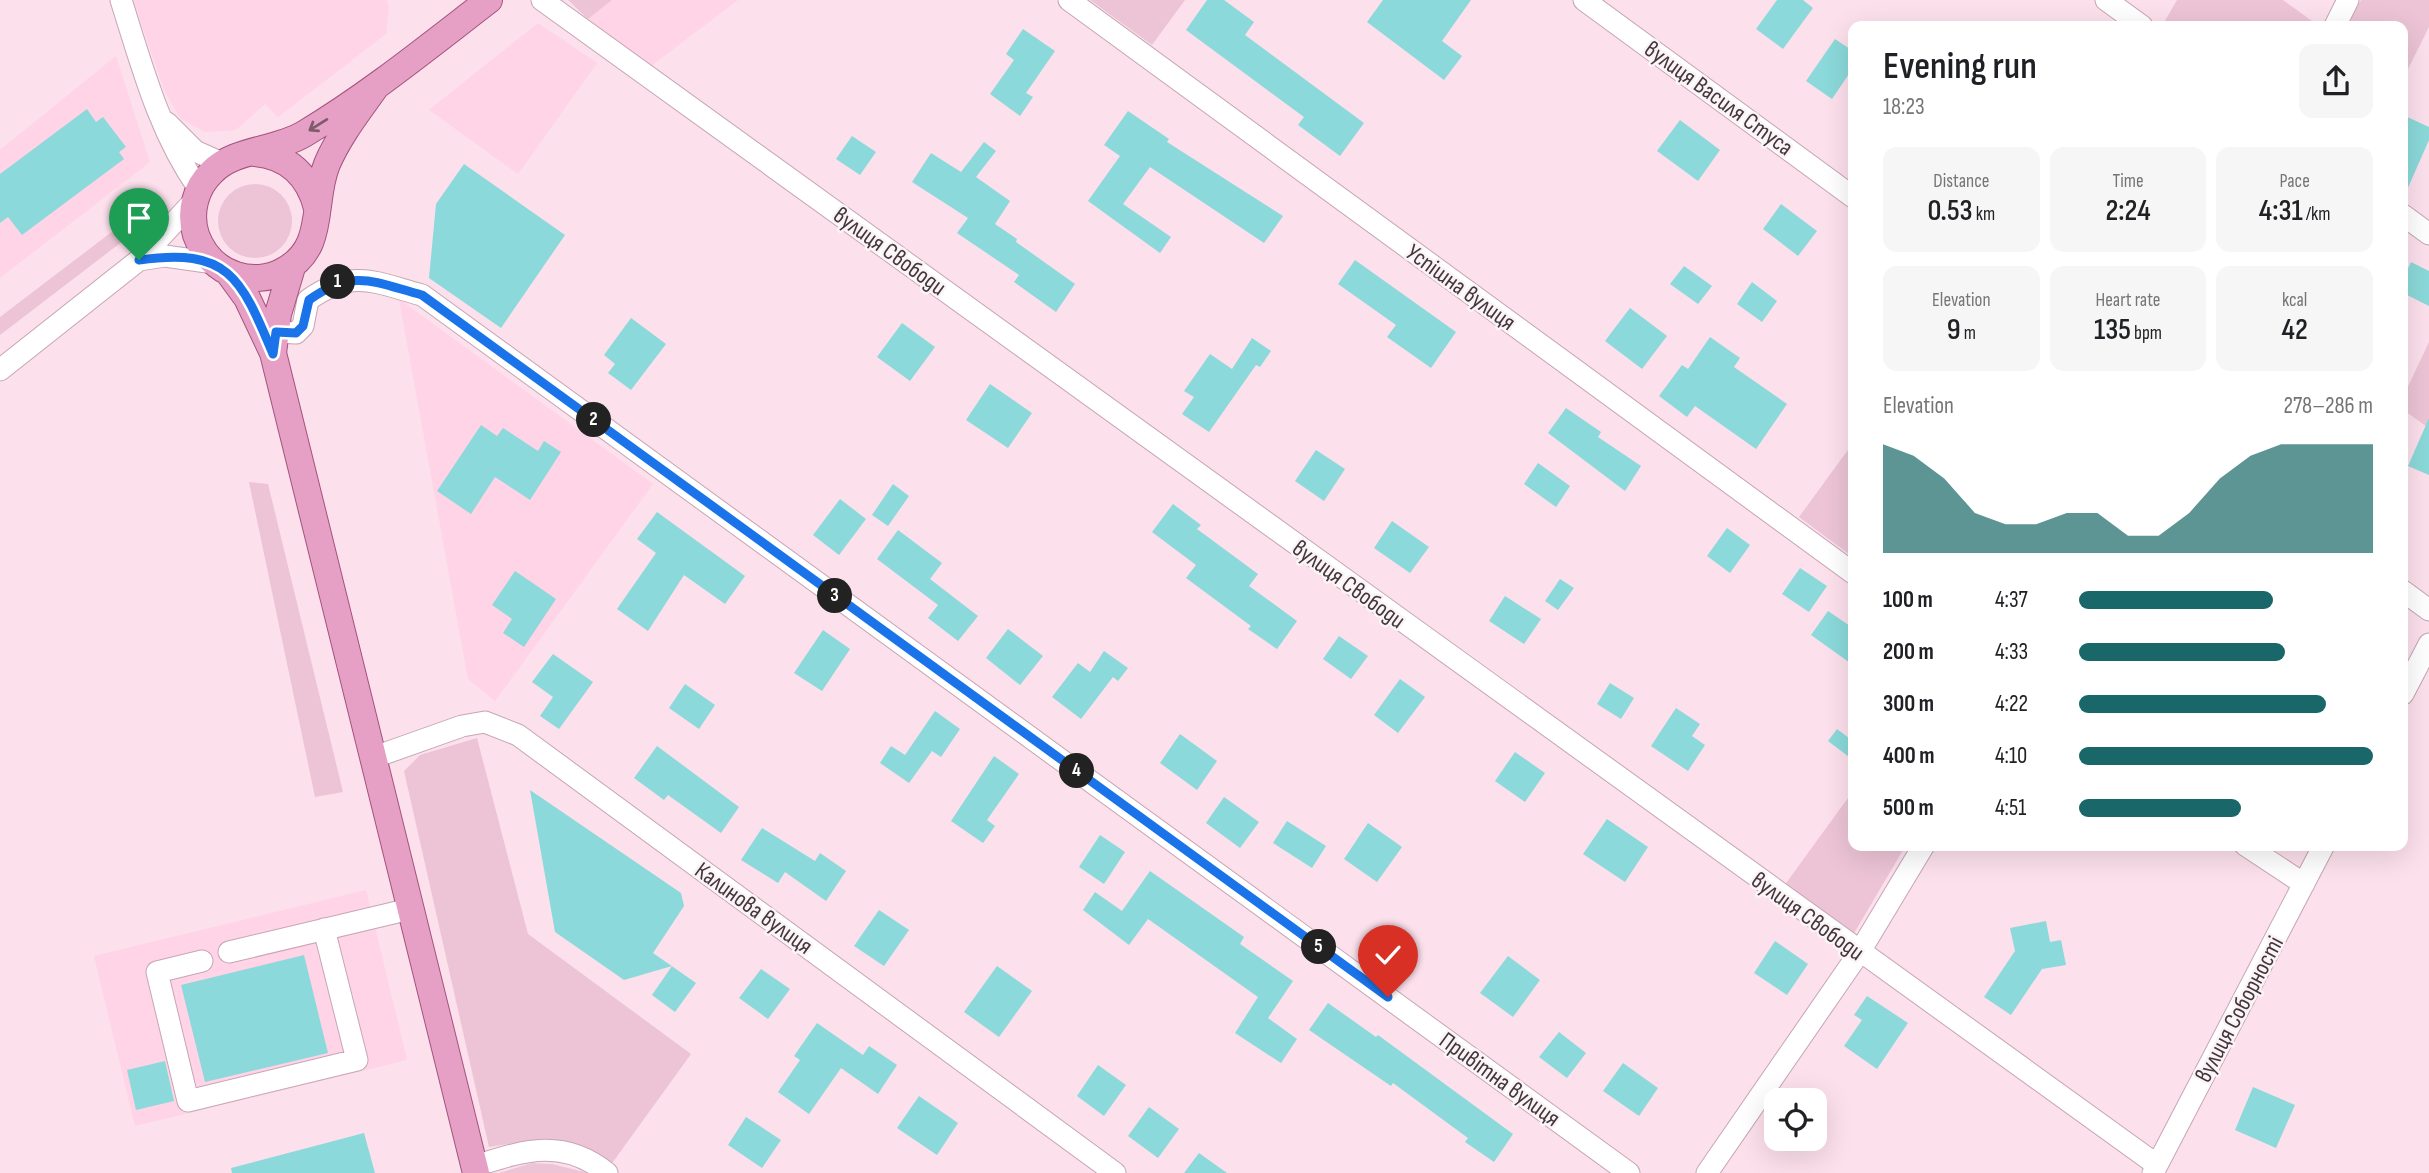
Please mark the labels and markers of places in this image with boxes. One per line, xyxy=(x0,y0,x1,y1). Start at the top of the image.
pin xyxy=(109,188,169,260)
pin: 1 xyxy=(320,264,356,300)
pin: 2 xyxy=(576,402,612,438)
pin: 3 xyxy=(818,578,852,614)
pin: 4 xyxy=(1060,754,1094,788)
pin xyxy=(1358,925,1418,997)
pin: 5 xyxy=(1302,930,1336,964)

